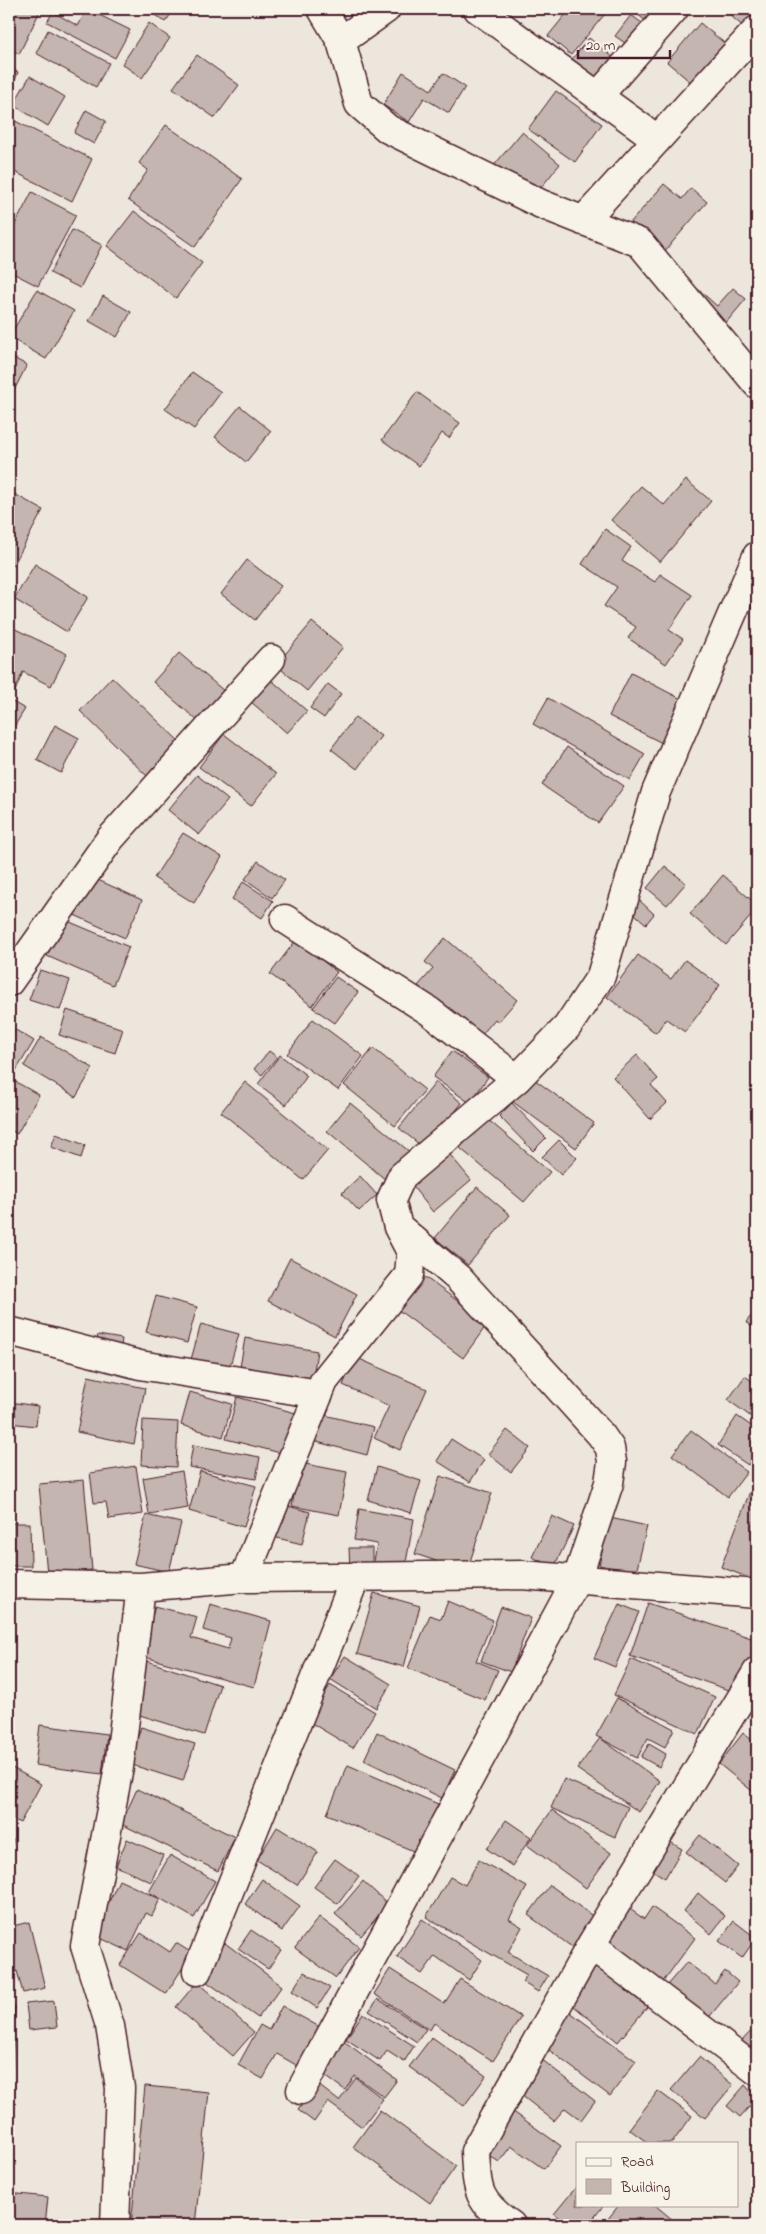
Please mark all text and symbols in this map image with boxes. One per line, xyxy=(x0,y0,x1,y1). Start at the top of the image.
scale bar xyxy=(578,28,671,60)
text: 20 m xyxy=(586,35,616,57)
legend xyxy=(576,2142,738,2206)
text: Road xyxy=(621,2151,654,2173)
text: Building xyxy=(620,2177,670,2200)

